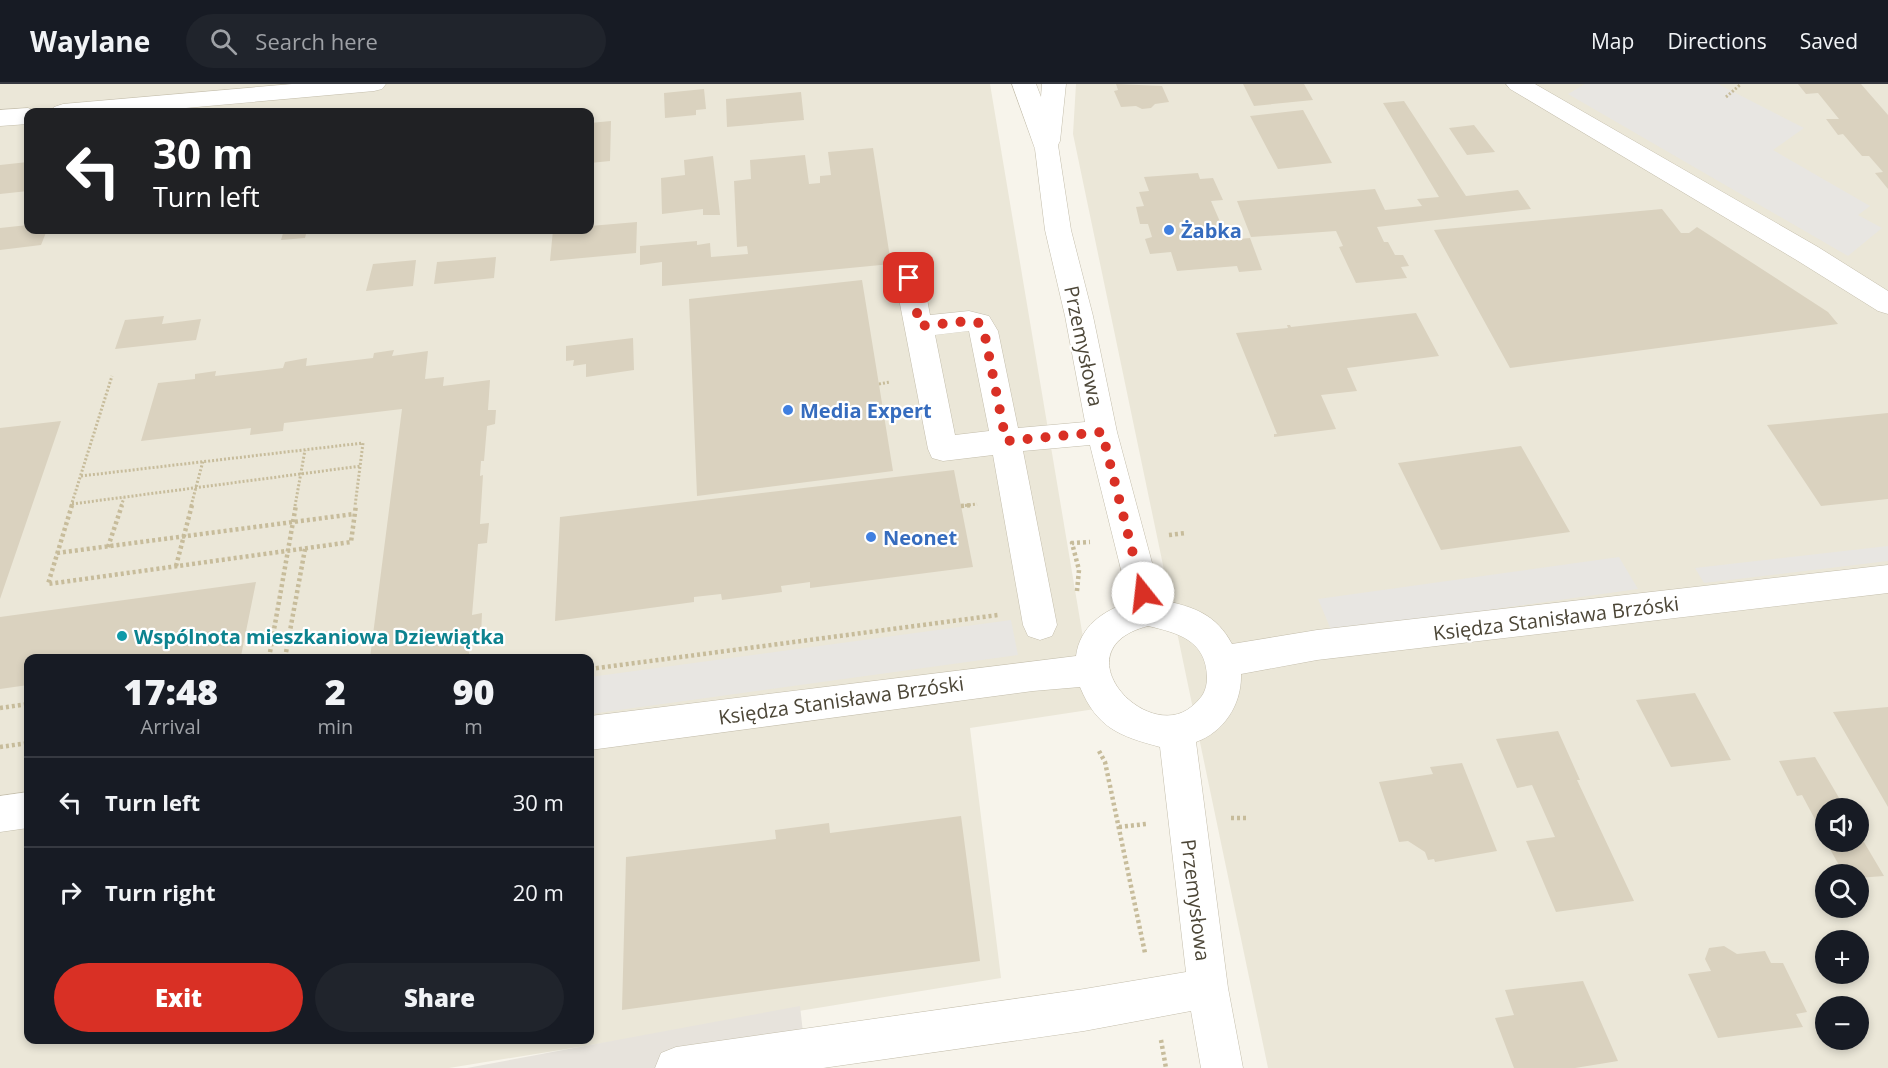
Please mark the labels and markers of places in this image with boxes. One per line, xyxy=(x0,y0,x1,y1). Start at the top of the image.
place label: Żabka xyxy=(1181,217,1242,244)
marker: Żabka xyxy=(1162,223,1176,237)
pin xyxy=(883,252,934,303)
place label: Media Expert xyxy=(800,397,932,424)
marker: Media Expert xyxy=(781,403,795,417)
place label: Neonet xyxy=(883,524,957,551)
marker: Neonet xyxy=(864,530,878,544)
place label: Wspólnota mieszkaniowa Dziewiątka xyxy=(134,623,505,650)
marker: Wspólnota mieszkaniowa Dziewiątka xyxy=(115,629,129,643)

